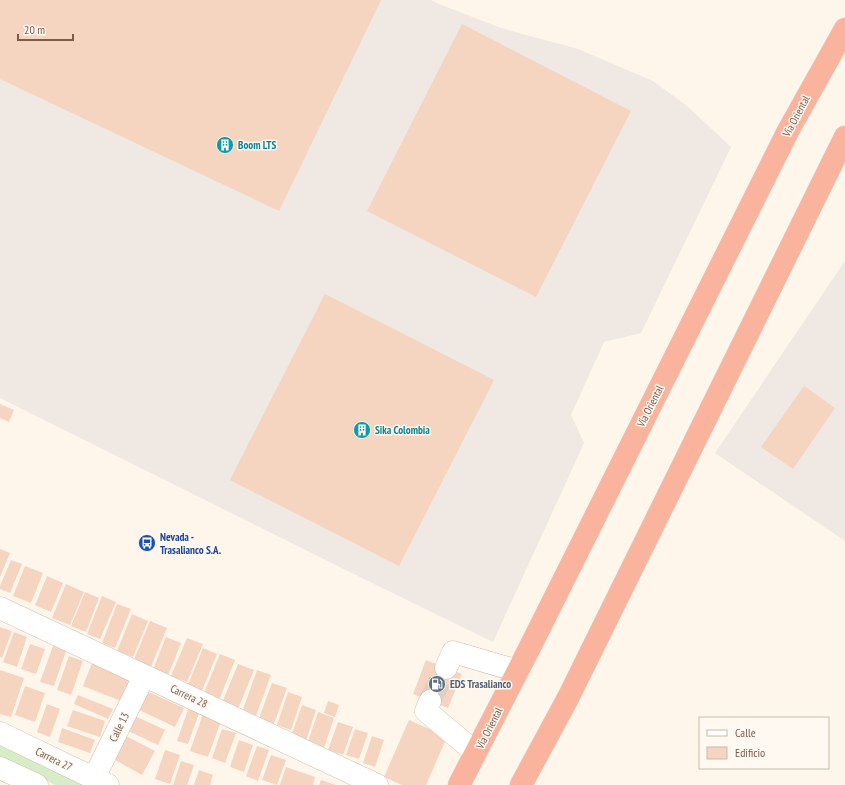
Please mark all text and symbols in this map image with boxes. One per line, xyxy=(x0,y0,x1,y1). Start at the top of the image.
scale bar xyxy=(18,16,73,42)
text: 20 m xyxy=(24,22,45,37)
street label: Vía Oriental xyxy=(779,93,813,140)
building icon: Boom LTS xyxy=(215,135,235,155)
place label: Boom LTS xyxy=(238,138,276,152)
street label: Vía Oriental xyxy=(633,383,667,430)
building icon: Sika Colombia xyxy=(352,420,372,440)
place label: Sika Colombia xyxy=(375,423,430,437)
place label: Nevada - Trasalianco S.A. xyxy=(160,530,221,557)
bus stop icon: Nevada - Trasalianco S.A. xyxy=(137,533,157,553)
fuel station icon: EDS Trasalianco xyxy=(427,674,447,694)
place label: EDS Trasalianco xyxy=(450,677,511,691)
street label: Carrera 28 xyxy=(168,681,210,711)
street label: Vía Oriental xyxy=(472,705,506,752)
street label: Calle 13 xyxy=(106,710,132,744)
legend xyxy=(699,717,829,769)
text: Calle xyxy=(735,725,756,740)
street label: Carrera 27 xyxy=(33,744,75,774)
text: Edificio xyxy=(735,745,765,760)

